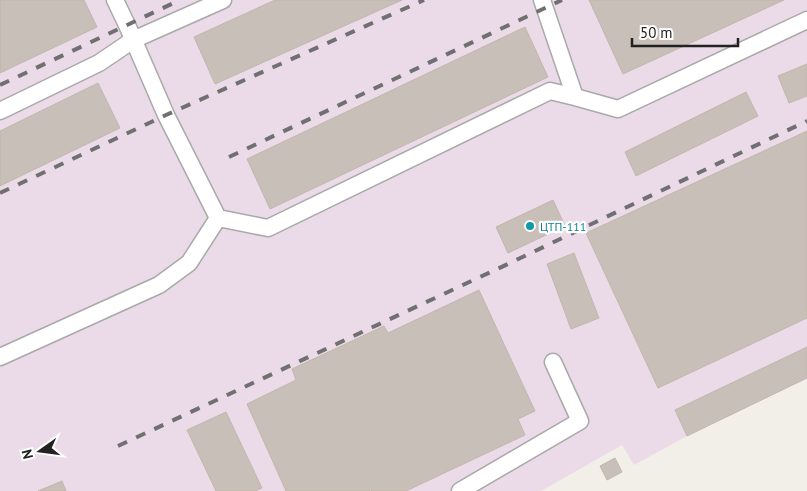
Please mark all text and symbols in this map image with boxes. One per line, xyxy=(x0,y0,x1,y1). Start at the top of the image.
scale bar xyxy=(632,15,738,47)
text: 50 m xyxy=(640,23,673,42)
place label: ЦТП-111 xyxy=(540,219,586,234)
marker: ЦТП-111 xyxy=(524,220,536,232)
north arrow xyxy=(15,426,65,476)
text: N xyxy=(18,448,37,461)

